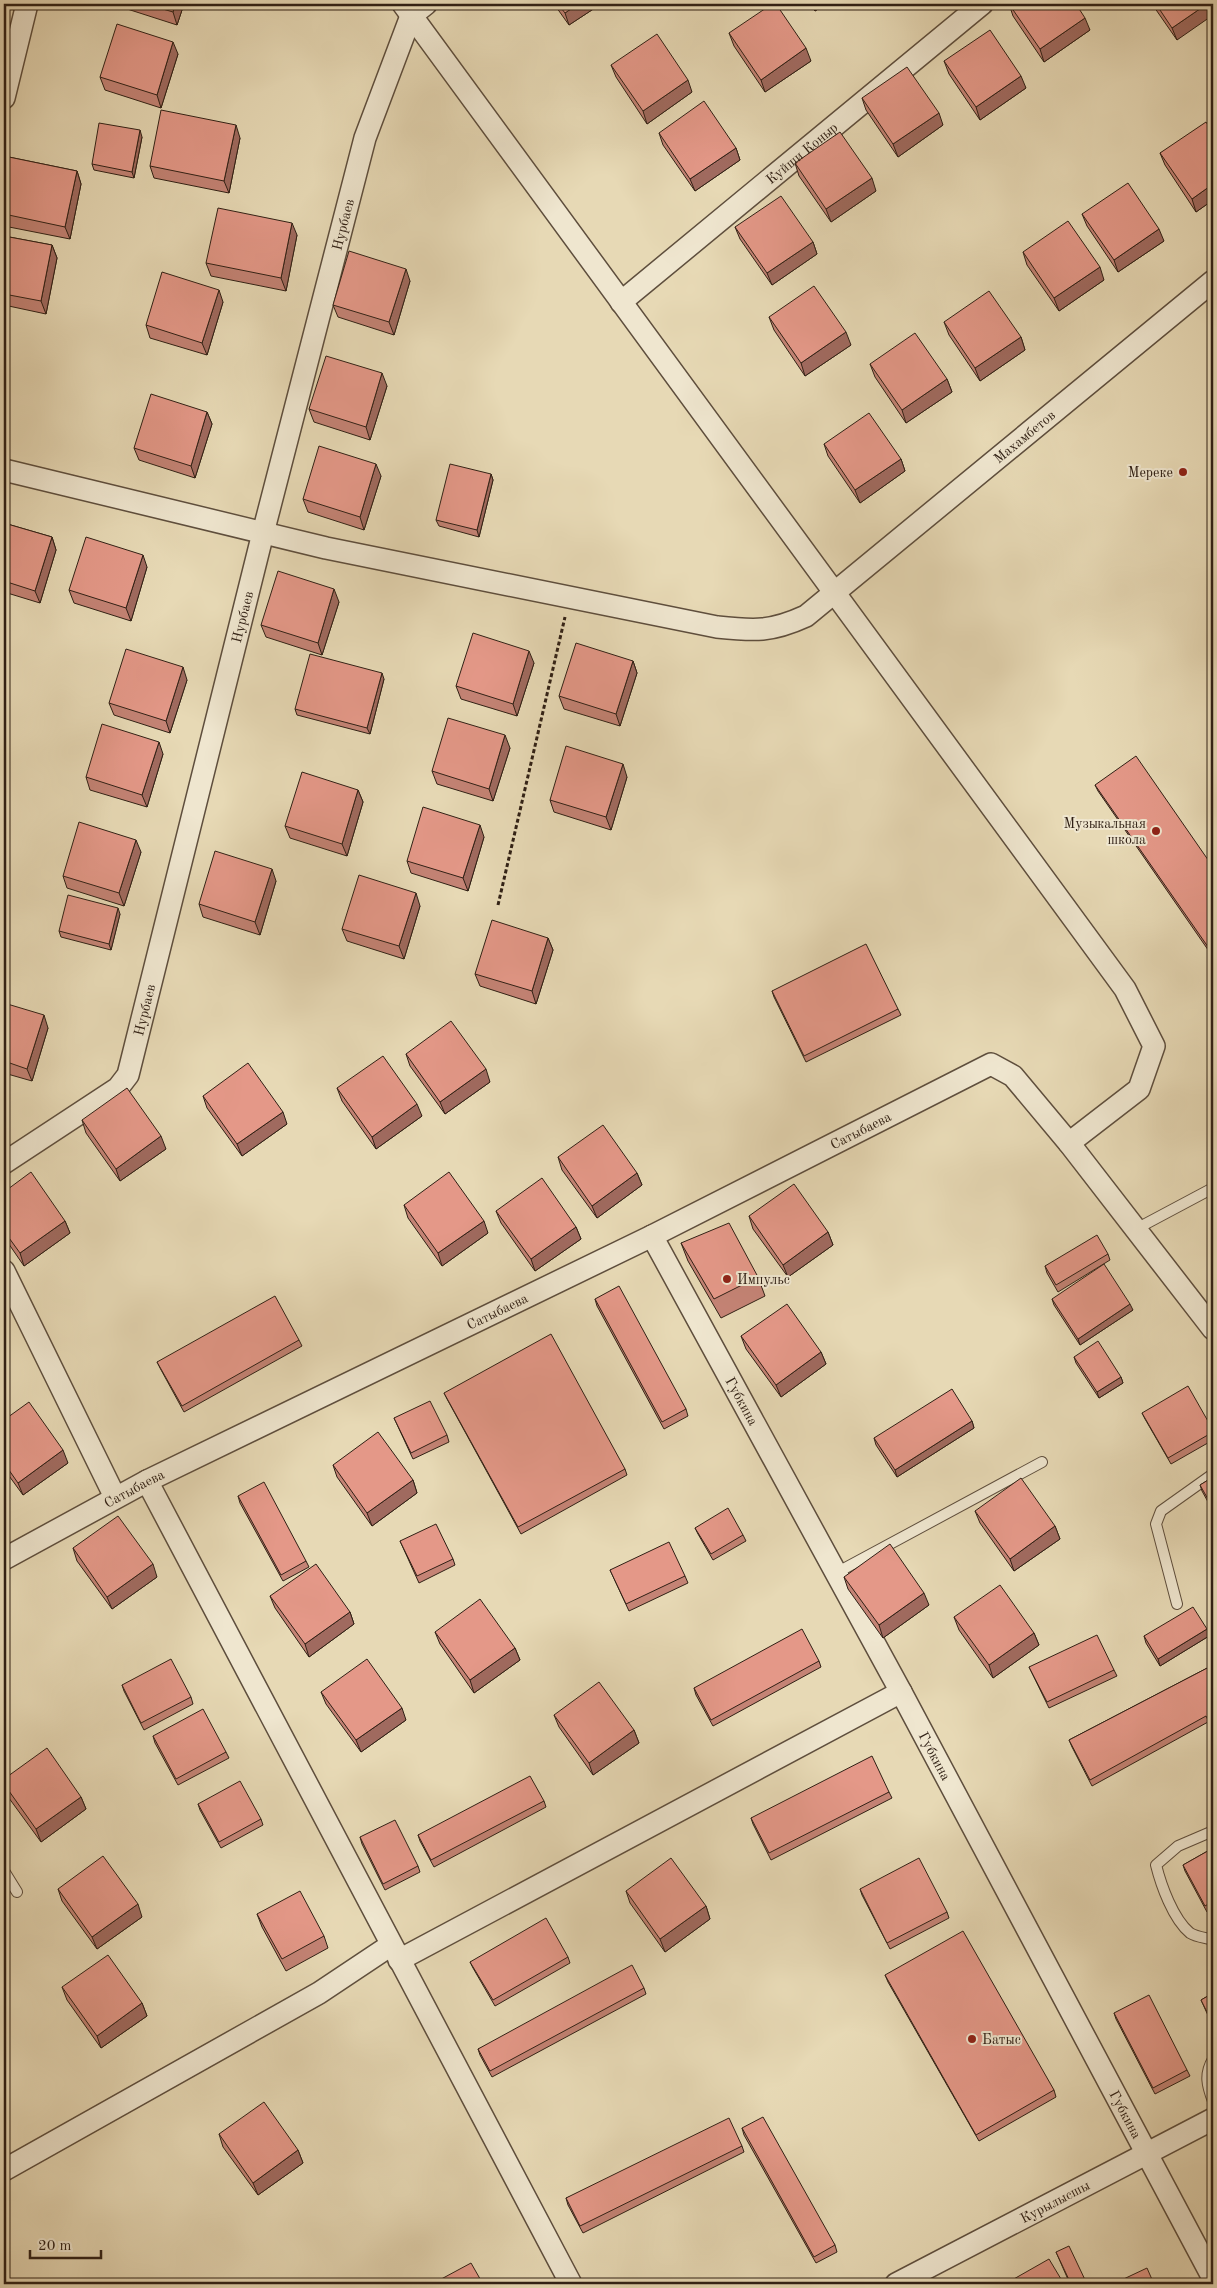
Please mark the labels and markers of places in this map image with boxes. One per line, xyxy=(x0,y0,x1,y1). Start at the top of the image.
place label: Мереке xyxy=(1128,466,1173,480)
marker: Мереке xyxy=(1177,466,1189,478)
place label: Музыкальная школа xyxy=(1064,817,1146,847)
marker: Музыкальная школа xyxy=(1150,825,1162,837)
marker: Импульс xyxy=(721,1273,733,1285)
place label: Импульс xyxy=(737,1273,790,1287)
marker: Батыс xyxy=(966,2033,978,2045)
place label: Батыс xyxy=(982,2033,1021,2047)

